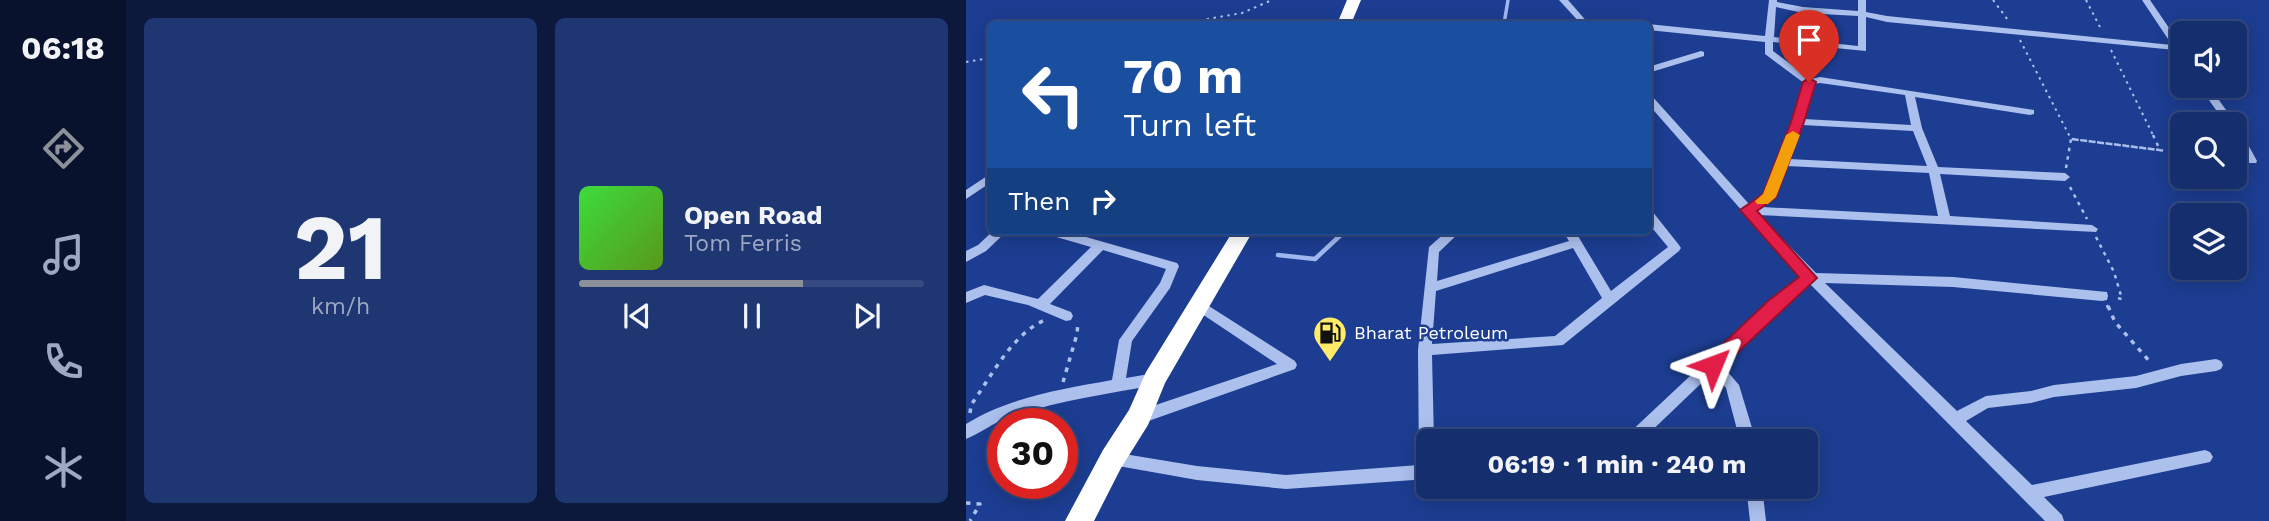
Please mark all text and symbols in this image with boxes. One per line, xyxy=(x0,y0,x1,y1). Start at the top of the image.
pin xyxy=(1779,10,1839,82)
icon: arrive xyxy=(1790,21,1828,59)
map controls xyxy=(2170,21,2247,280)
button: sound xyxy=(2170,21,2247,98)
text: 06:18 xyxy=(21,29,105,67)
text: 70 m xyxy=(1123,47,1243,105)
icon: left xyxy=(1008,49,1099,140)
text: Turn left xyxy=(1123,106,1256,144)
button: search xyxy=(2170,112,2247,189)
icon: directions xyxy=(39,124,88,173)
icon: right xyxy=(1084,182,1122,220)
text: Then xyxy=(1008,186,1070,216)
text: 21 xyxy=(294,194,387,301)
text: Open Road xyxy=(684,200,822,230)
button: layers xyxy=(2170,203,2247,280)
icon: music xyxy=(39,230,88,279)
text: Tom Ferris xyxy=(684,230,802,257)
text: km/h xyxy=(311,293,370,320)
icon: previous xyxy=(618,297,656,335)
icon: pause xyxy=(733,297,771,335)
icon: next xyxy=(848,297,886,335)
fuel station icon: Bharat Petroleum xyxy=(1311,314,1349,363)
place label: Bharat Petroleum xyxy=(1354,322,1508,343)
position arrow xyxy=(1676,328,1750,402)
icon: phone xyxy=(39,337,88,386)
speed limit sign: 30 xyxy=(987,408,1078,499)
icon: climate xyxy=(39,443,88,492)
text: 06:19 · 1 min · 240 m xyxy=(1487,449,1747,479)

